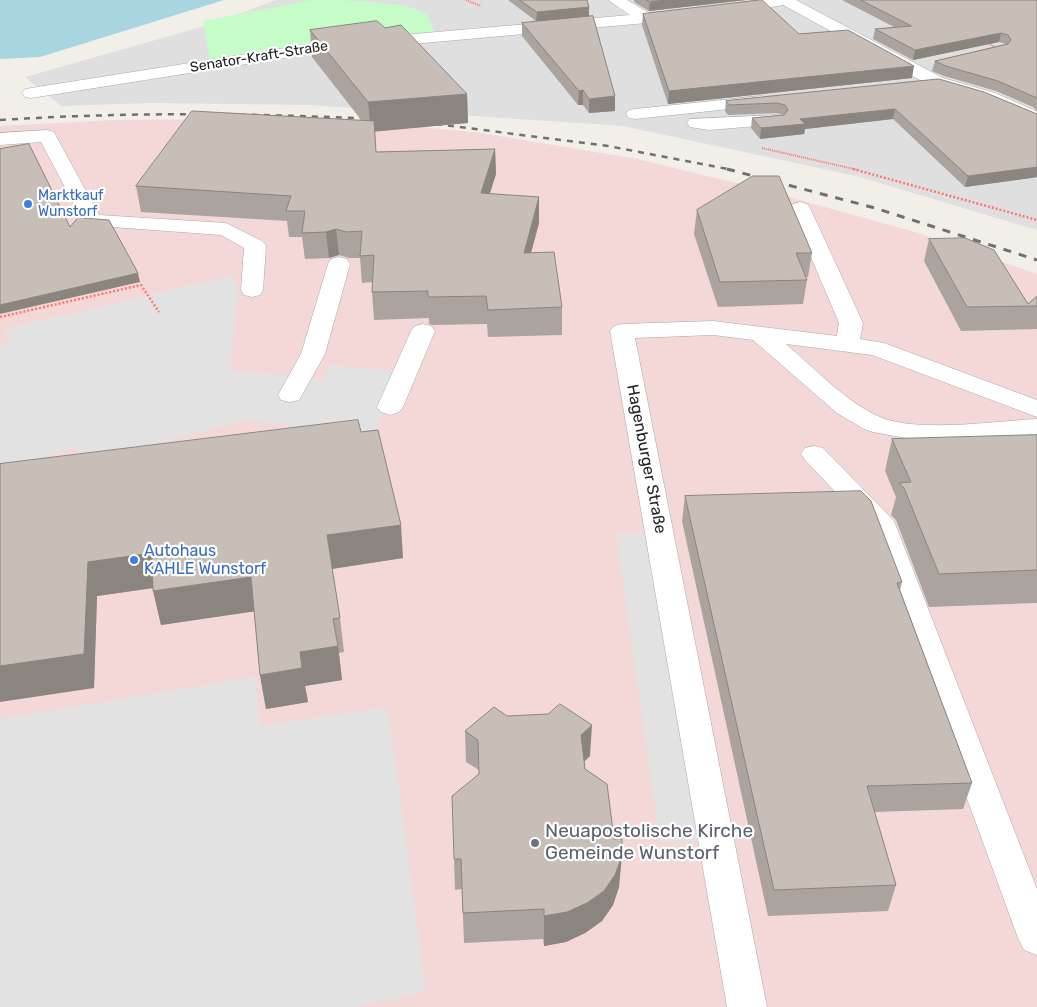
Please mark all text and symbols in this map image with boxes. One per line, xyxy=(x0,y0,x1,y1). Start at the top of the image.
street label: Senator-Kraft-Straße xyxy=(189,38,329,76)
place label: Marktkauf Wunstorf xyxy=(38,188,103,220)
marker: Marktkauf Wunstorf xyxy=(22,198,34,210)
street label: Hagenburger Straße xyxy=(622,383,670,535)
place label: Autohaus KAHLE Wunstorf xyxy=(144,541,266,579)
marker: Autohaus KAHLE Wunstorf xyxy=(128,554,140,566)
place label: Neuapostolische Kirche Gemeinde Wunstorf xyxy=(545,821,753,865)
marker: Neuapostolische Kirche Gemeinde Wunstorf xyxy=(529,837,541,849)

